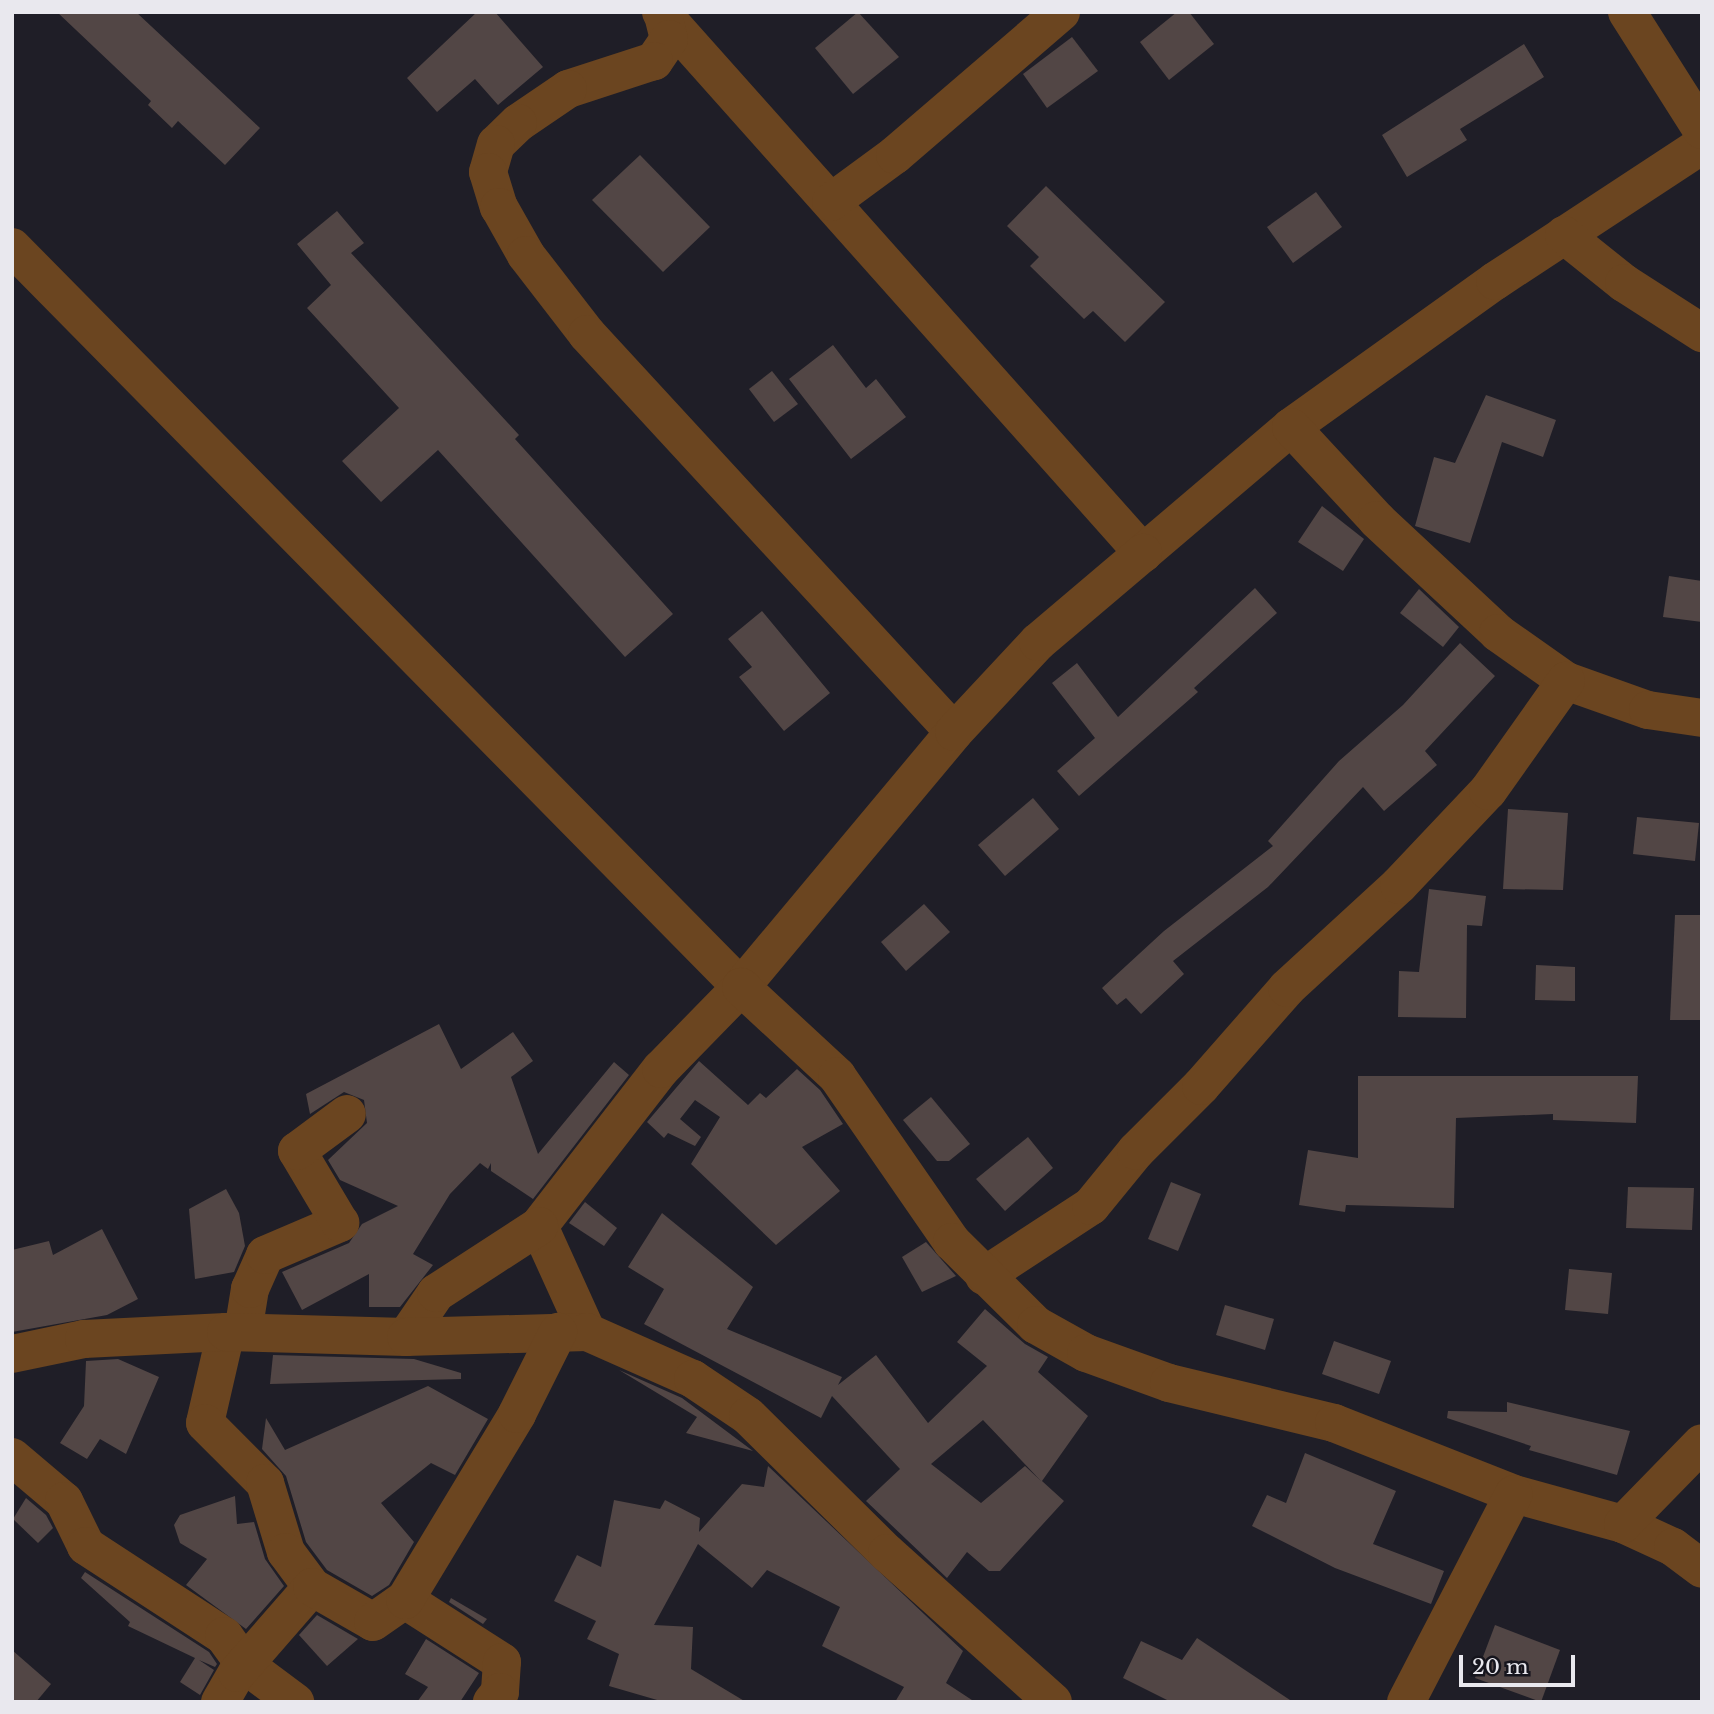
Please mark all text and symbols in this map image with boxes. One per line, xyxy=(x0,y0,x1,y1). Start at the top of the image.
scale bar xyxy=(1462,1640,1578,1684)
text: 20 m xyxy=(1472,1654,1529,1680)

